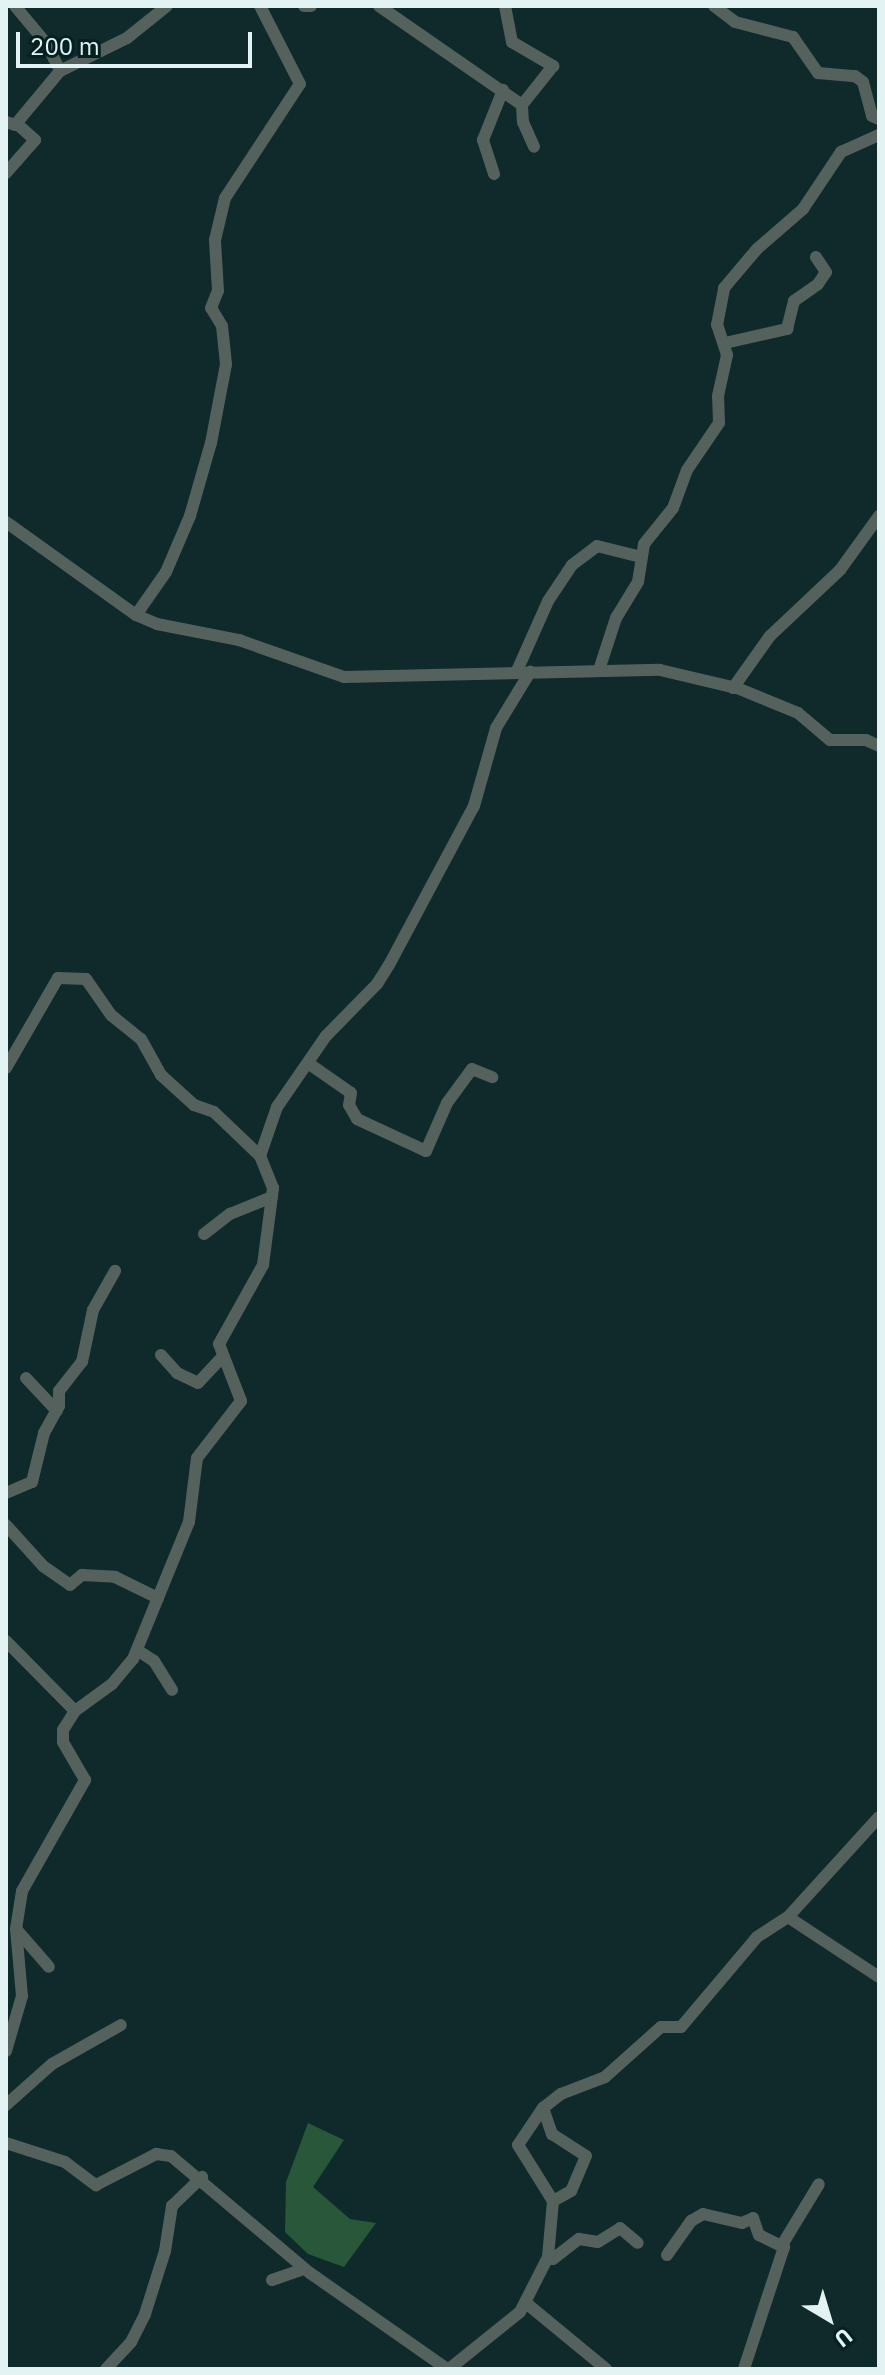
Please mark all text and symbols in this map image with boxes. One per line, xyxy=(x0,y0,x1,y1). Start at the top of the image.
scale bar xyxy=(20,16,256,66)
text: 200 m xyxy=(30,30,100,62)
north arrow xyxy=(789,2279,869,2359)
text: U xyxy=(829,2322,859,2354)

